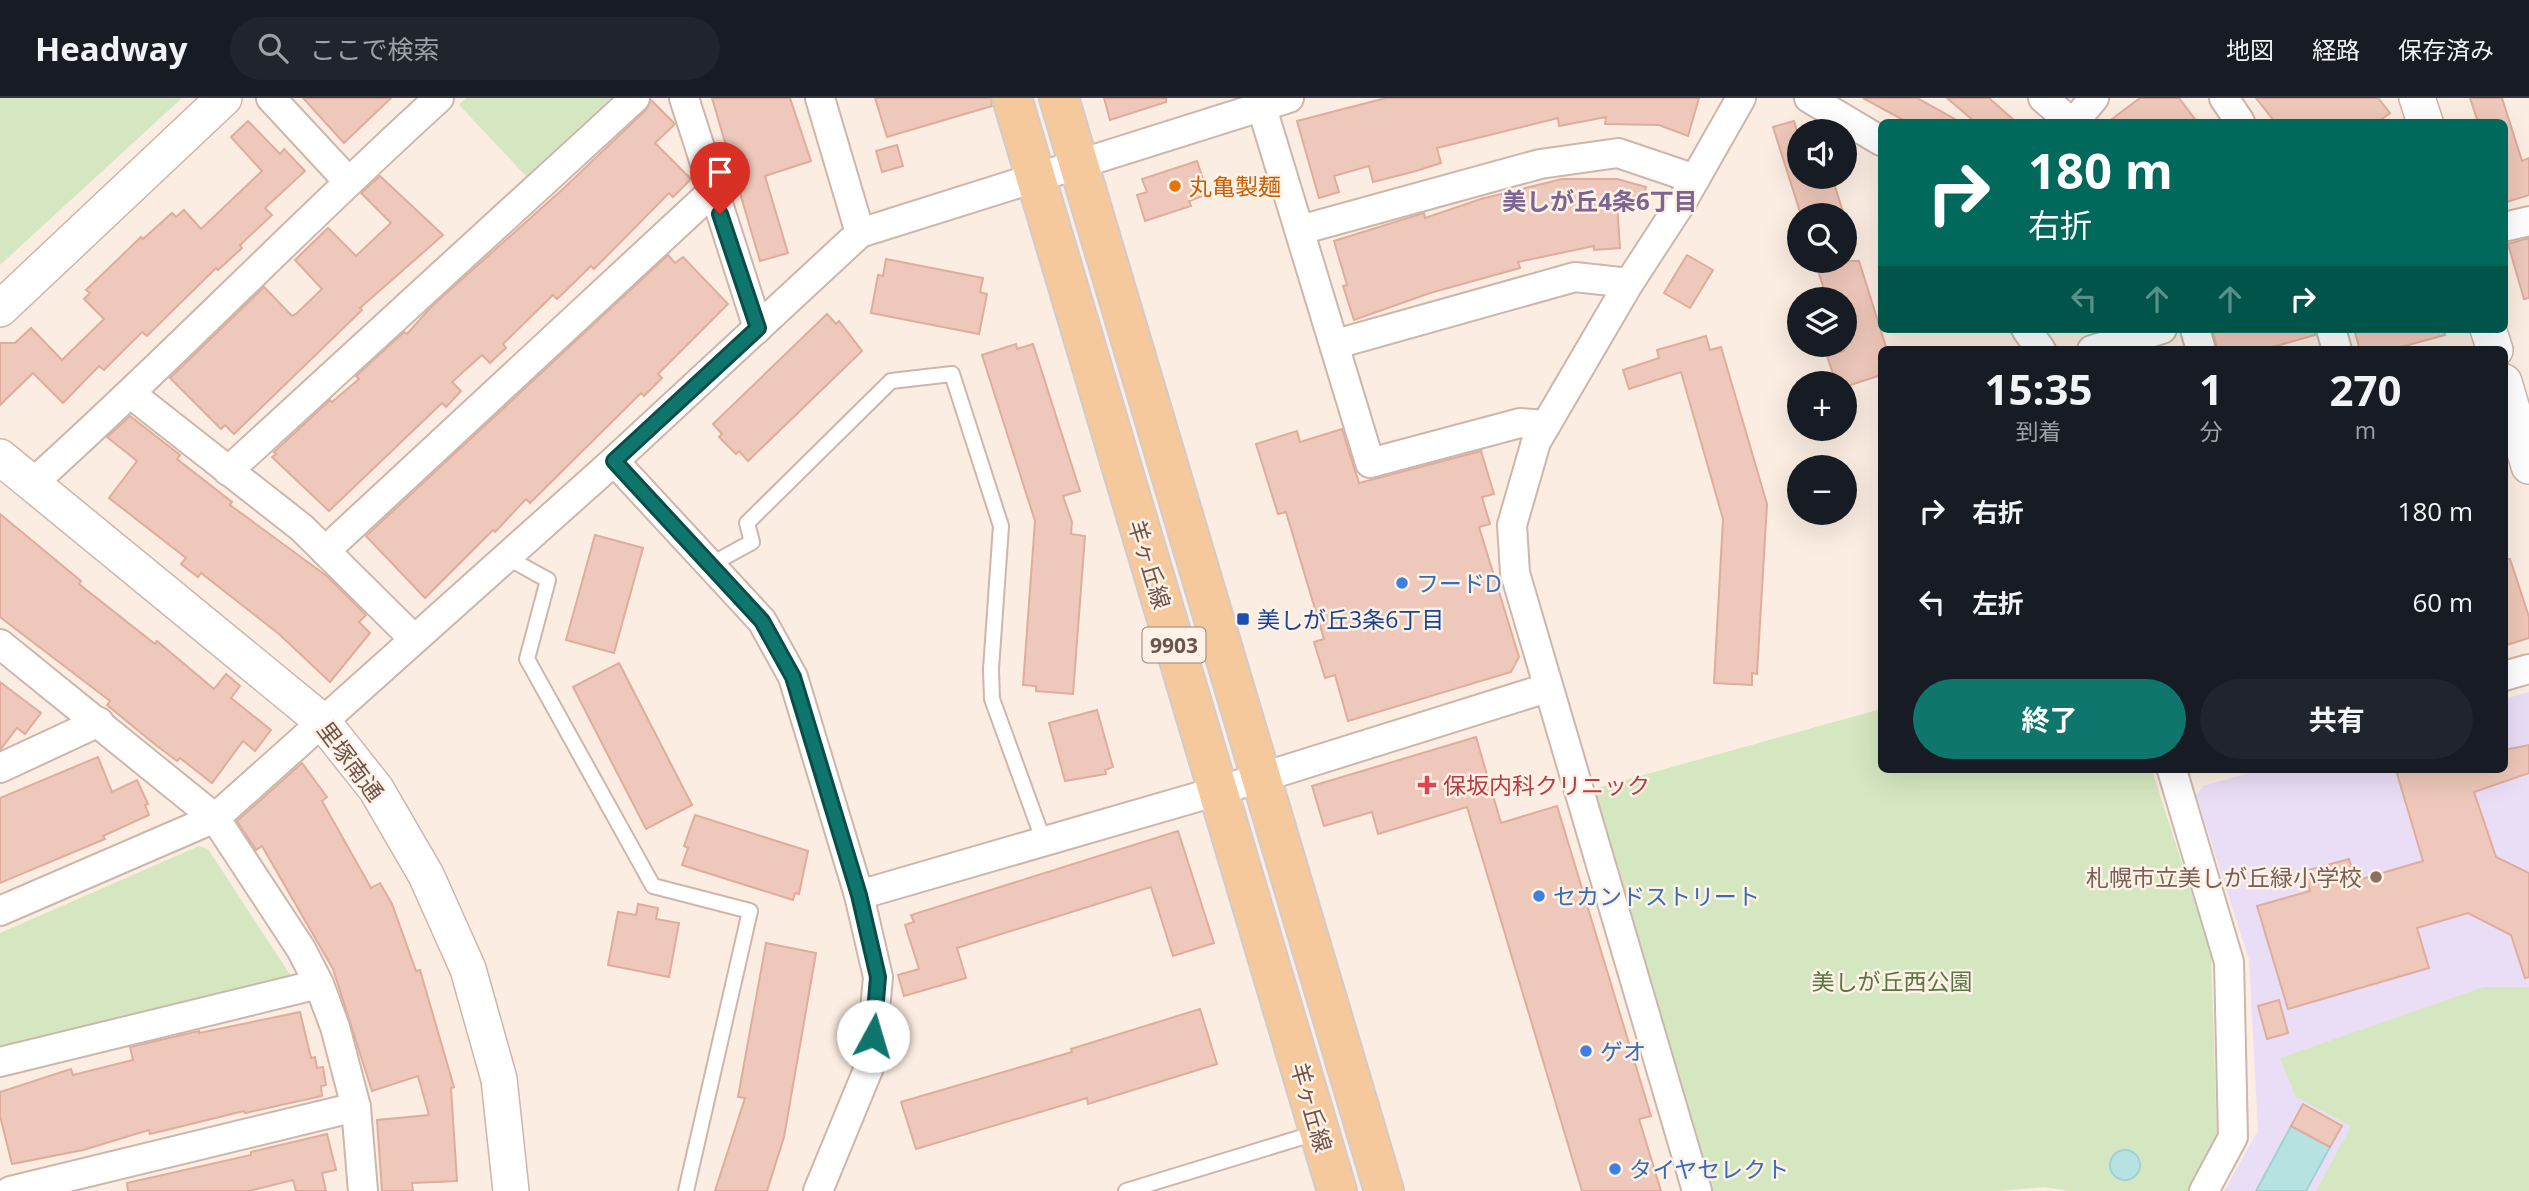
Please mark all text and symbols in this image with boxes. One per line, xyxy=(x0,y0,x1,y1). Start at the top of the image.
search box xyxy=(230,17,720,80)
text: Headway xyxy=(35,26,188,71)
icon: search xyxy=(254,29,292,67)
text: ここで検索 xyxy=(310,31,440,67)
text: 地図 xyxy=(2226,33,2274,66)
text: 経路 xyxy=(2312,33,2360,66)
text: 保存済み xyxy=(2398,33,2494,66)
map controls xyxy=(1787,119,1857,525)
button: sound xyxy=(1787,119,1857,189)
text: 180 m xyxy=(2028,137,2173,203)
pin xyxy=(690,142,750,214)
icon: right xyxy=(1913,147,2004,238)
icon: arrive xyxy=(701,153,739,191)
place label: 丸亀製麺 xyxy=(1189,170,1281,202)
marker: 丸亀製麺 xyxy=(1167,178,1183,194)
district label: 美しが丘4条6丁目 xyxy=(1502,184,1698,217)
button: search xyxy=(1787,203,1857,273)
text: 右折 xyxy=(2028,203,2092,246)
icon: left xyxy=(2065,280,2103,318)
icon: ahead xyxy=(2138,280,2176,318)
icon: ahead xyxy=(2211,280,2249,318)
icon: right xyxy=(2284,280,2322,318)
button: layers xyxy=(1787,287,1857,357)
text: 15:35 xyxy=(1984,360,2093,417)
text: 1 xyxy=(2199,360,2223,417)
text: 270 xyxy=(2329,361,2402,418)
button: + xyxy=(1787,371,1857,441)
text: m xyxy=(2355,414,2376,446)
text: 到着 xyxy=(2015,415,2061,447)
text: 分 xyxy=(2199,415,2222,447)
button: − xyxy=(1787,455,1857,525)
icon: right xyxy=(1913,492,1951,530)
text: 180 m xyxy=(2398,493,2473,529)
text: 右折 xyxy=(1972,494,2024,530)
street label: 羊ヶ丘線 xyxy=(1121,515,1179,613)
place label: フードD xyxy=(1416,567,1502,599)
marker: フードD xyxy=(1394,575,1410,591)
icon: left xyxy=(1913,583,1951,621)
text: 60 m xyxy=(2412,584,2473,620)
text: 左折 xyxy=(1972,585,2024,621)
place label: 美しが丘3条6丁目 xyxy=(1257,603,1444,635)
marker: 美しが丘3条6丁目 xyxy=(1235,611,1251,627)
road number: 9903 xyxy=(1142,628,1206,662)
button: 終了 xyxy=(1913,679,2186,759)
button: 共有 xyxy=(2200,679,2473,759)
street label: 里塚南通 xyxy=(311,715,391,807)
place label: 保坂内科クリニック xyxy=(1443,769,1650,801)
marker: 保坂内科クリニック xyxy=(1417,775,1437,795)
place label: 札幌市立美しが丘緑小学校 xyxy=(2086,861,2362,893)
marker: 札幌市立美しが丘緑小学校 xyxy=(2368,869,2384,885)
place label: セカンドストリート xyxy=(1553,880,1760,912)
marker: セカンドストリート xyxy=(1531,888,1547,904)
park label: 美しが丘西公園 xyxy=(1812,965,1973,997)
position arrow xyxy=(836,999,910,1073)
place label: ゲオ xyxy=(1600,1035,1646,1067)
marker: ゲオ xyxy=(1578,1043,1594,1059)
street label: 羊ヶ丘線 xyxy=(1284,1058,1340,1156)
place label: タイヤセレクト xyxy=(1629,1153,1789,1185)
marker: タイヤセレクト xyxy=(1607,1161,1623,1177)

